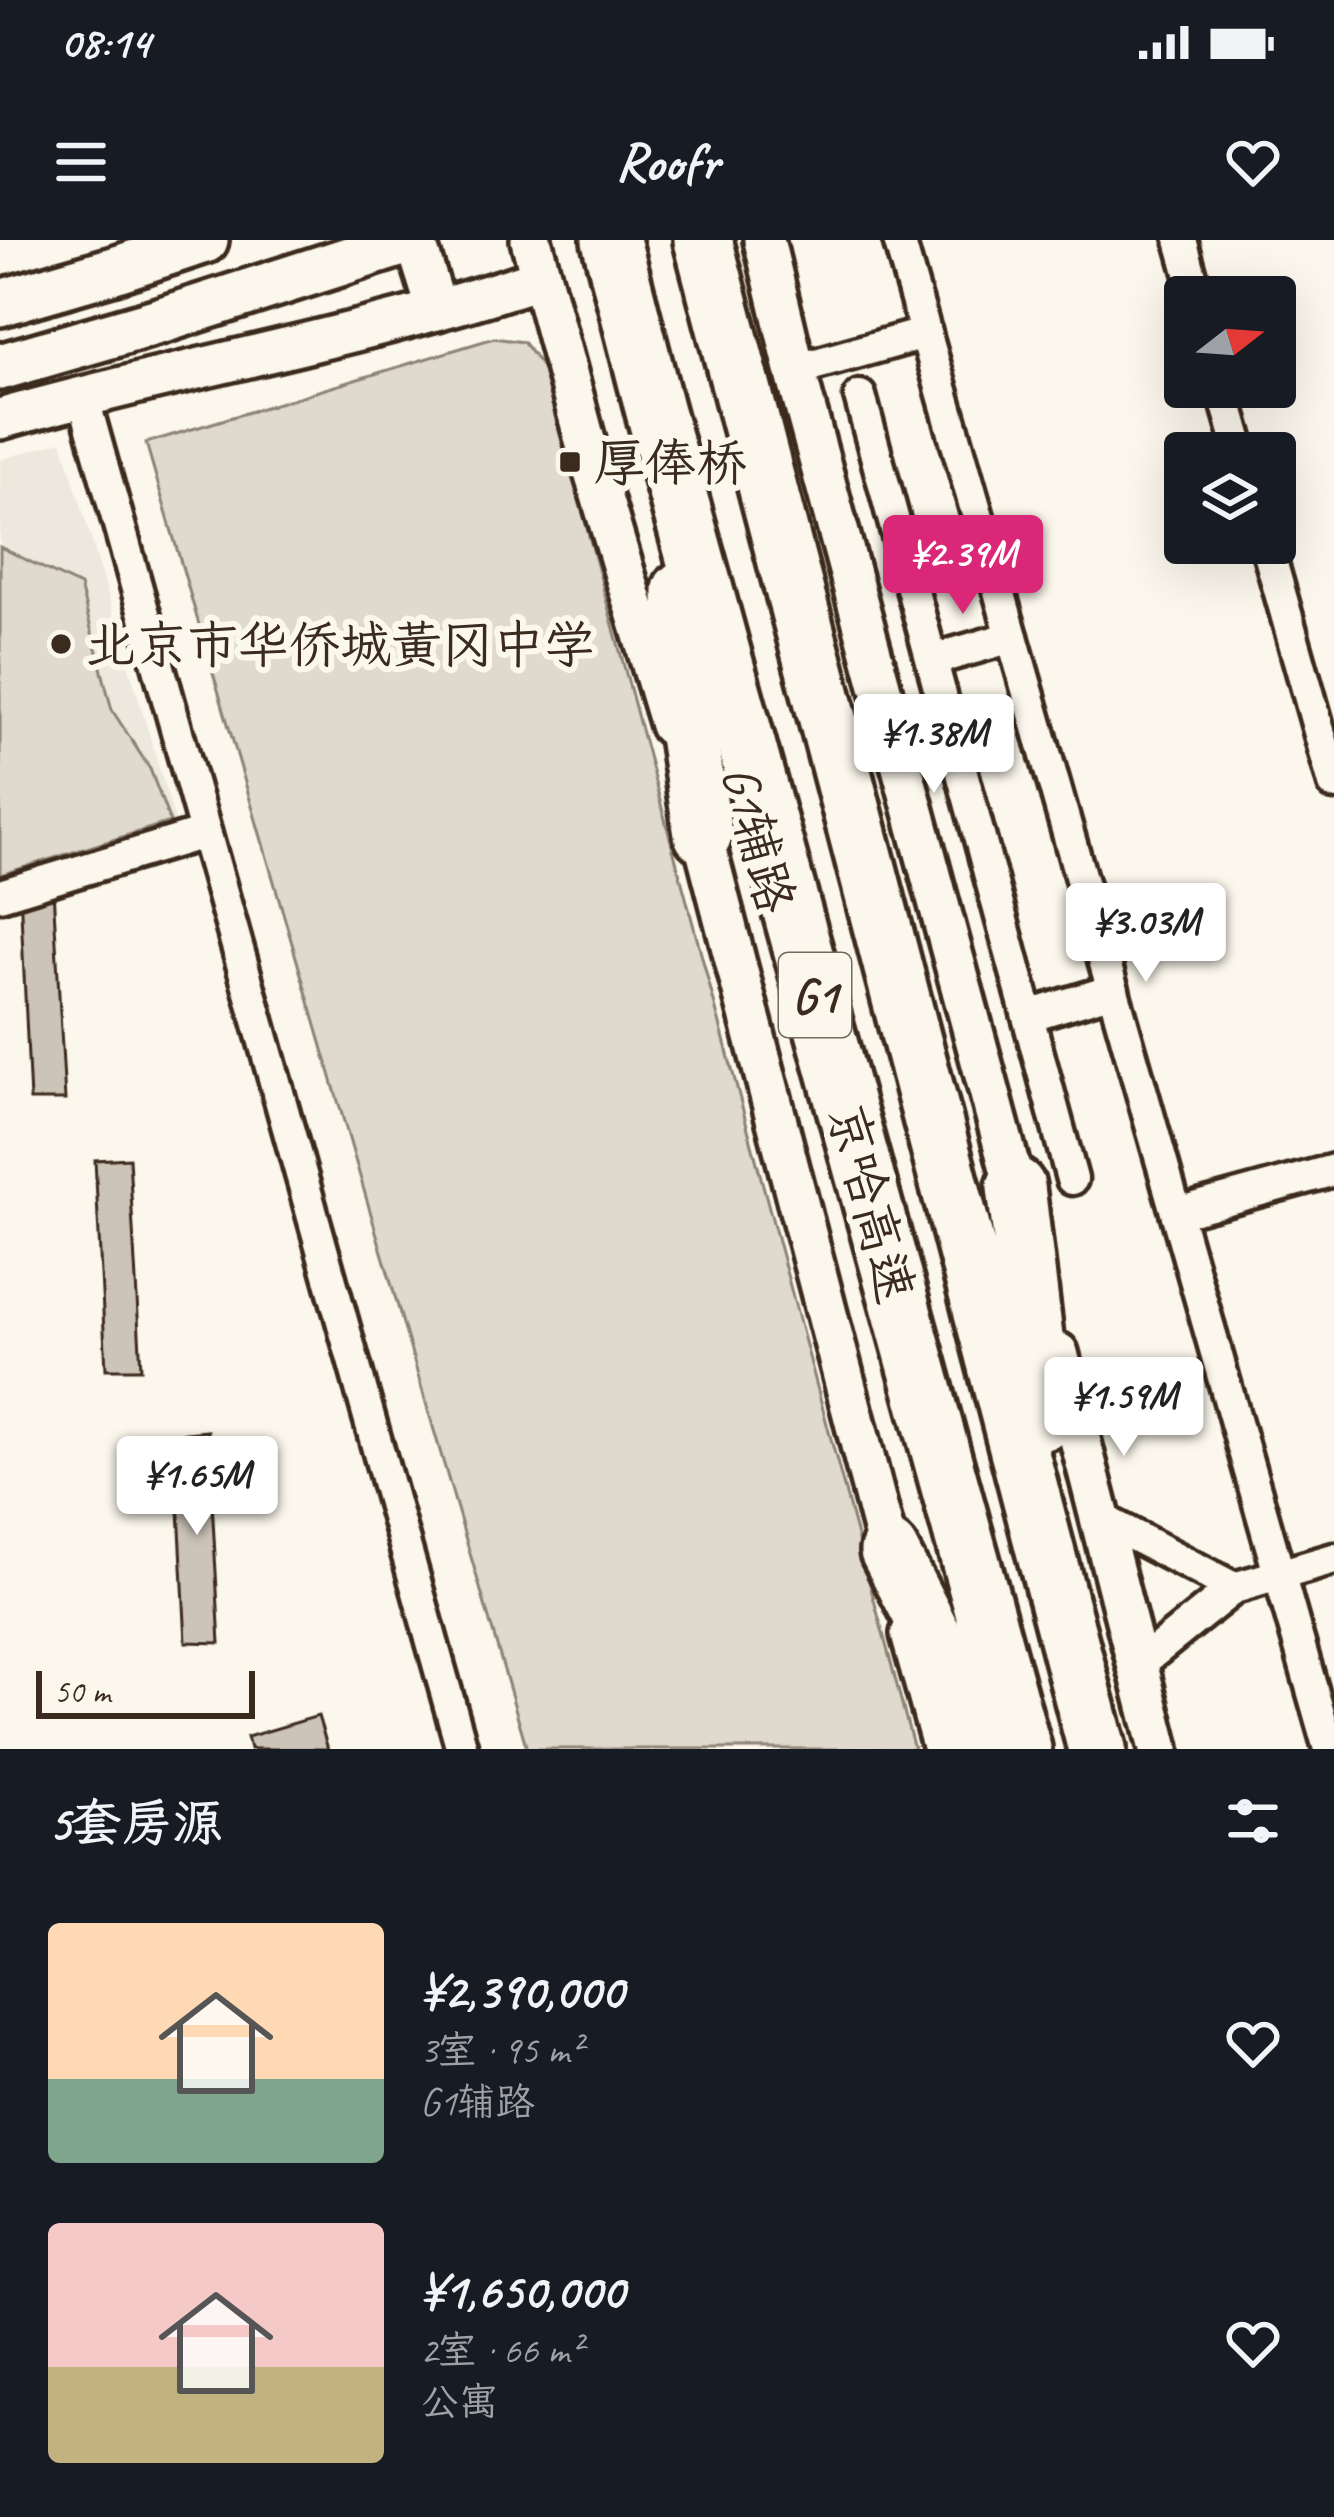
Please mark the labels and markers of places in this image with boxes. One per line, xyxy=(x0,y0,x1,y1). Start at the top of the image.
place label: 厚俸桥 xyxy=(594,431,747,495)
marker: 厚俸桥 xyxy=(557,449,583,475)
pin: ¥2.39M xyxy=(865,515,1061,617)
place label: 北京市华侨城黄冈中学 xyxy=(85,613,595,677)
marker: 北京市华侨城黄冈中学 xyxy=(48,631,74,657)
pin: ¥1.38M xyxy=(836,694,1032,796)
pin: ¥3.03M xyxy=(1048,883,1244,985)
pin: ¥1.59M xyxy=(1026,1357,1222,1459)
pin: ¥1.65M xyxy=(99,1436,295,1538)

